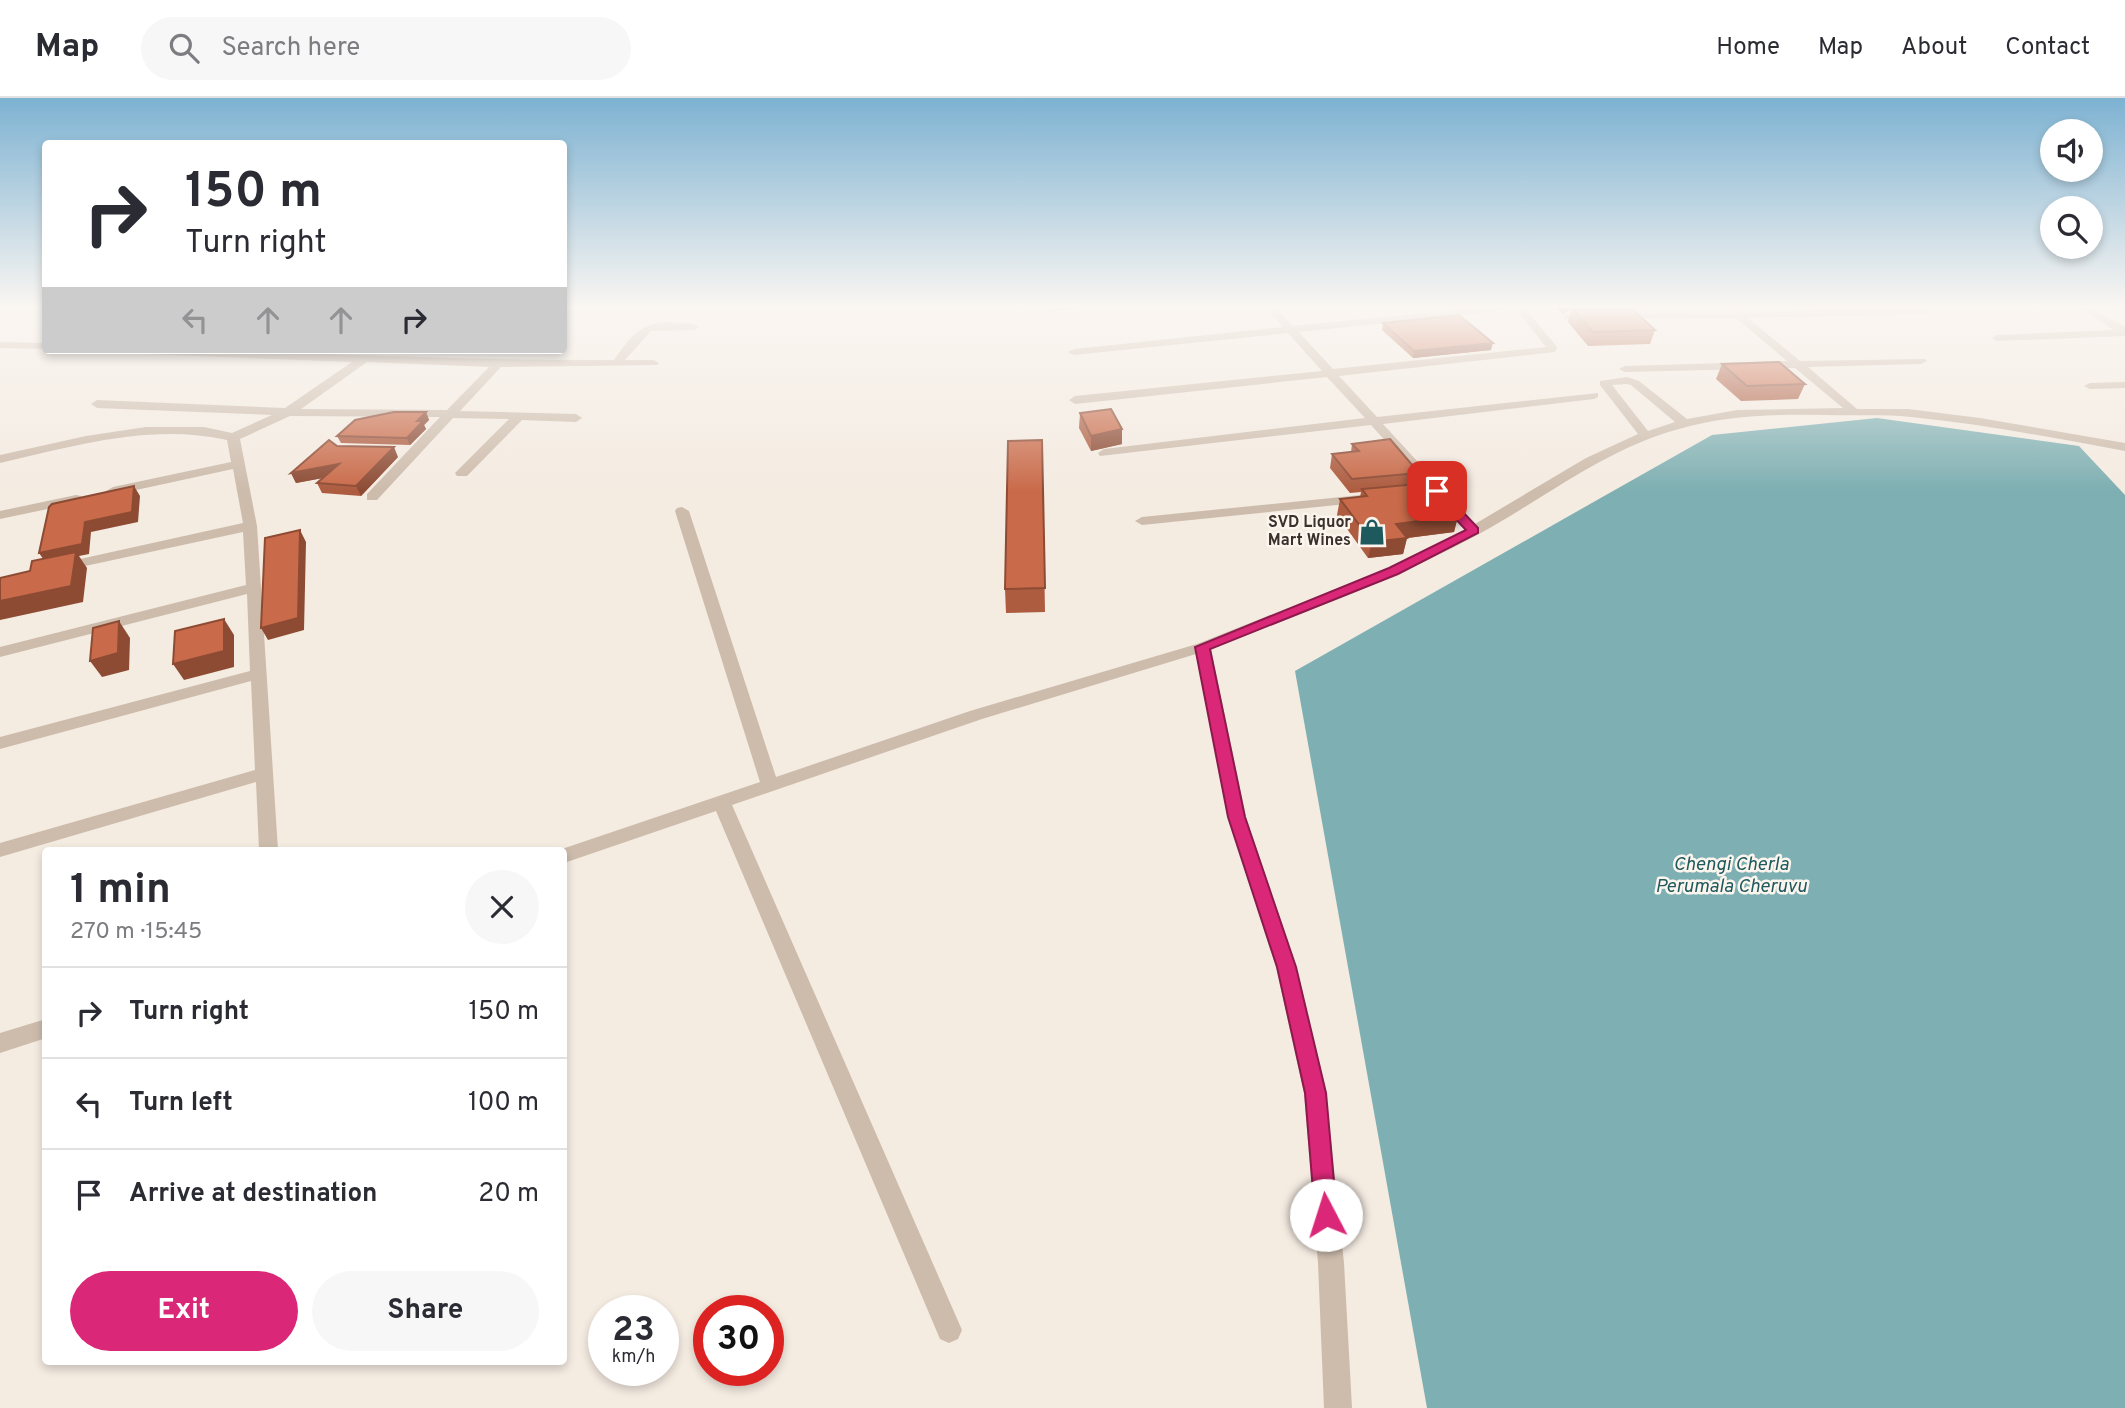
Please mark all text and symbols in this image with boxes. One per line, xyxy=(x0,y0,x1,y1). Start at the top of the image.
search box xyxy=(141,17,631,80)
text: Map xyxy=(35,27,99,69)
icon: search xyxy=(165,29,203,67)
text: Search here xyxy=(221,32,360,65)
text: Home xyxy=(1716,33,1780,63)
text: Map xyxy=(1818,33,1863,63)
text: About xyxy=(1901,33,1967,63)
text: Contact xyxy=(2005,33,2090,63)
map controls xyxy=(2040,119,2103,259)
button: sound xyxy=(2040,119,2103,182)
text: 150 m xyxy=(185,163,322,225)
icon: right xyxy=(70,168,161,259)
button: search xyxy=(2040,196,2103,259)
text: Turn right xyxy=(185,224,327,264)
icon: left xyxy=(176,301,214,339)
icon: ahead xyxy=(249,301,287,339)
icon: ahead xyxy=(322,301,360,339)
icon: right xyxy=(395,301,433,339)
pin xyxy=(1407,461,1467,521)
icon: arrive xyxy=(1418,472,1456,510)
place label: SVD Liquor Mart Wines xyxy=(1268,513,1351,551)
shop icon: SVD Liquor Mart Wines xyxy=(1357,517,1387,547)
water label: Chengi Cherla Perumala Cheruvu xyxy=(1655,853,1807,899)
text: 1 min xyxy=(70,865,171,918)
button: close xyxy=(465,870,539,944)
text: 270 m · 15:45 xyxy=(70,918,202,947)
icon: right xyxy=(70,994,108,1032)
text: Turn right xyxy=(129,996,249,1029)
text: 150 m xyxy=(468,996,539,1029)
icon: left xyxy=(70,1085,108,1123)
text: Turn left xyxy=(129,1087,233,1120)
text: 100 m xyxy=(468,1087,539,1120)
icon: arrive xyxy=(70,1176,108,1214)
text: Arrive at destination xyxy=(129,1178,377,1211)
text: 20 m xyxy=(478,1178,539,1211)
position arrow xyxy=(1289,1178,1363,1252)
button: Exit xyxy=(70,1271,298,1351)
button: Share xyxy=(312,1271,539,1351)
speed limit sign: 30 xyxy=(693,1295,784,1386)
text: 23 xyxy=(612,1309,655,1353)
text: km/h xyxy=(612,1346,655,1369)

